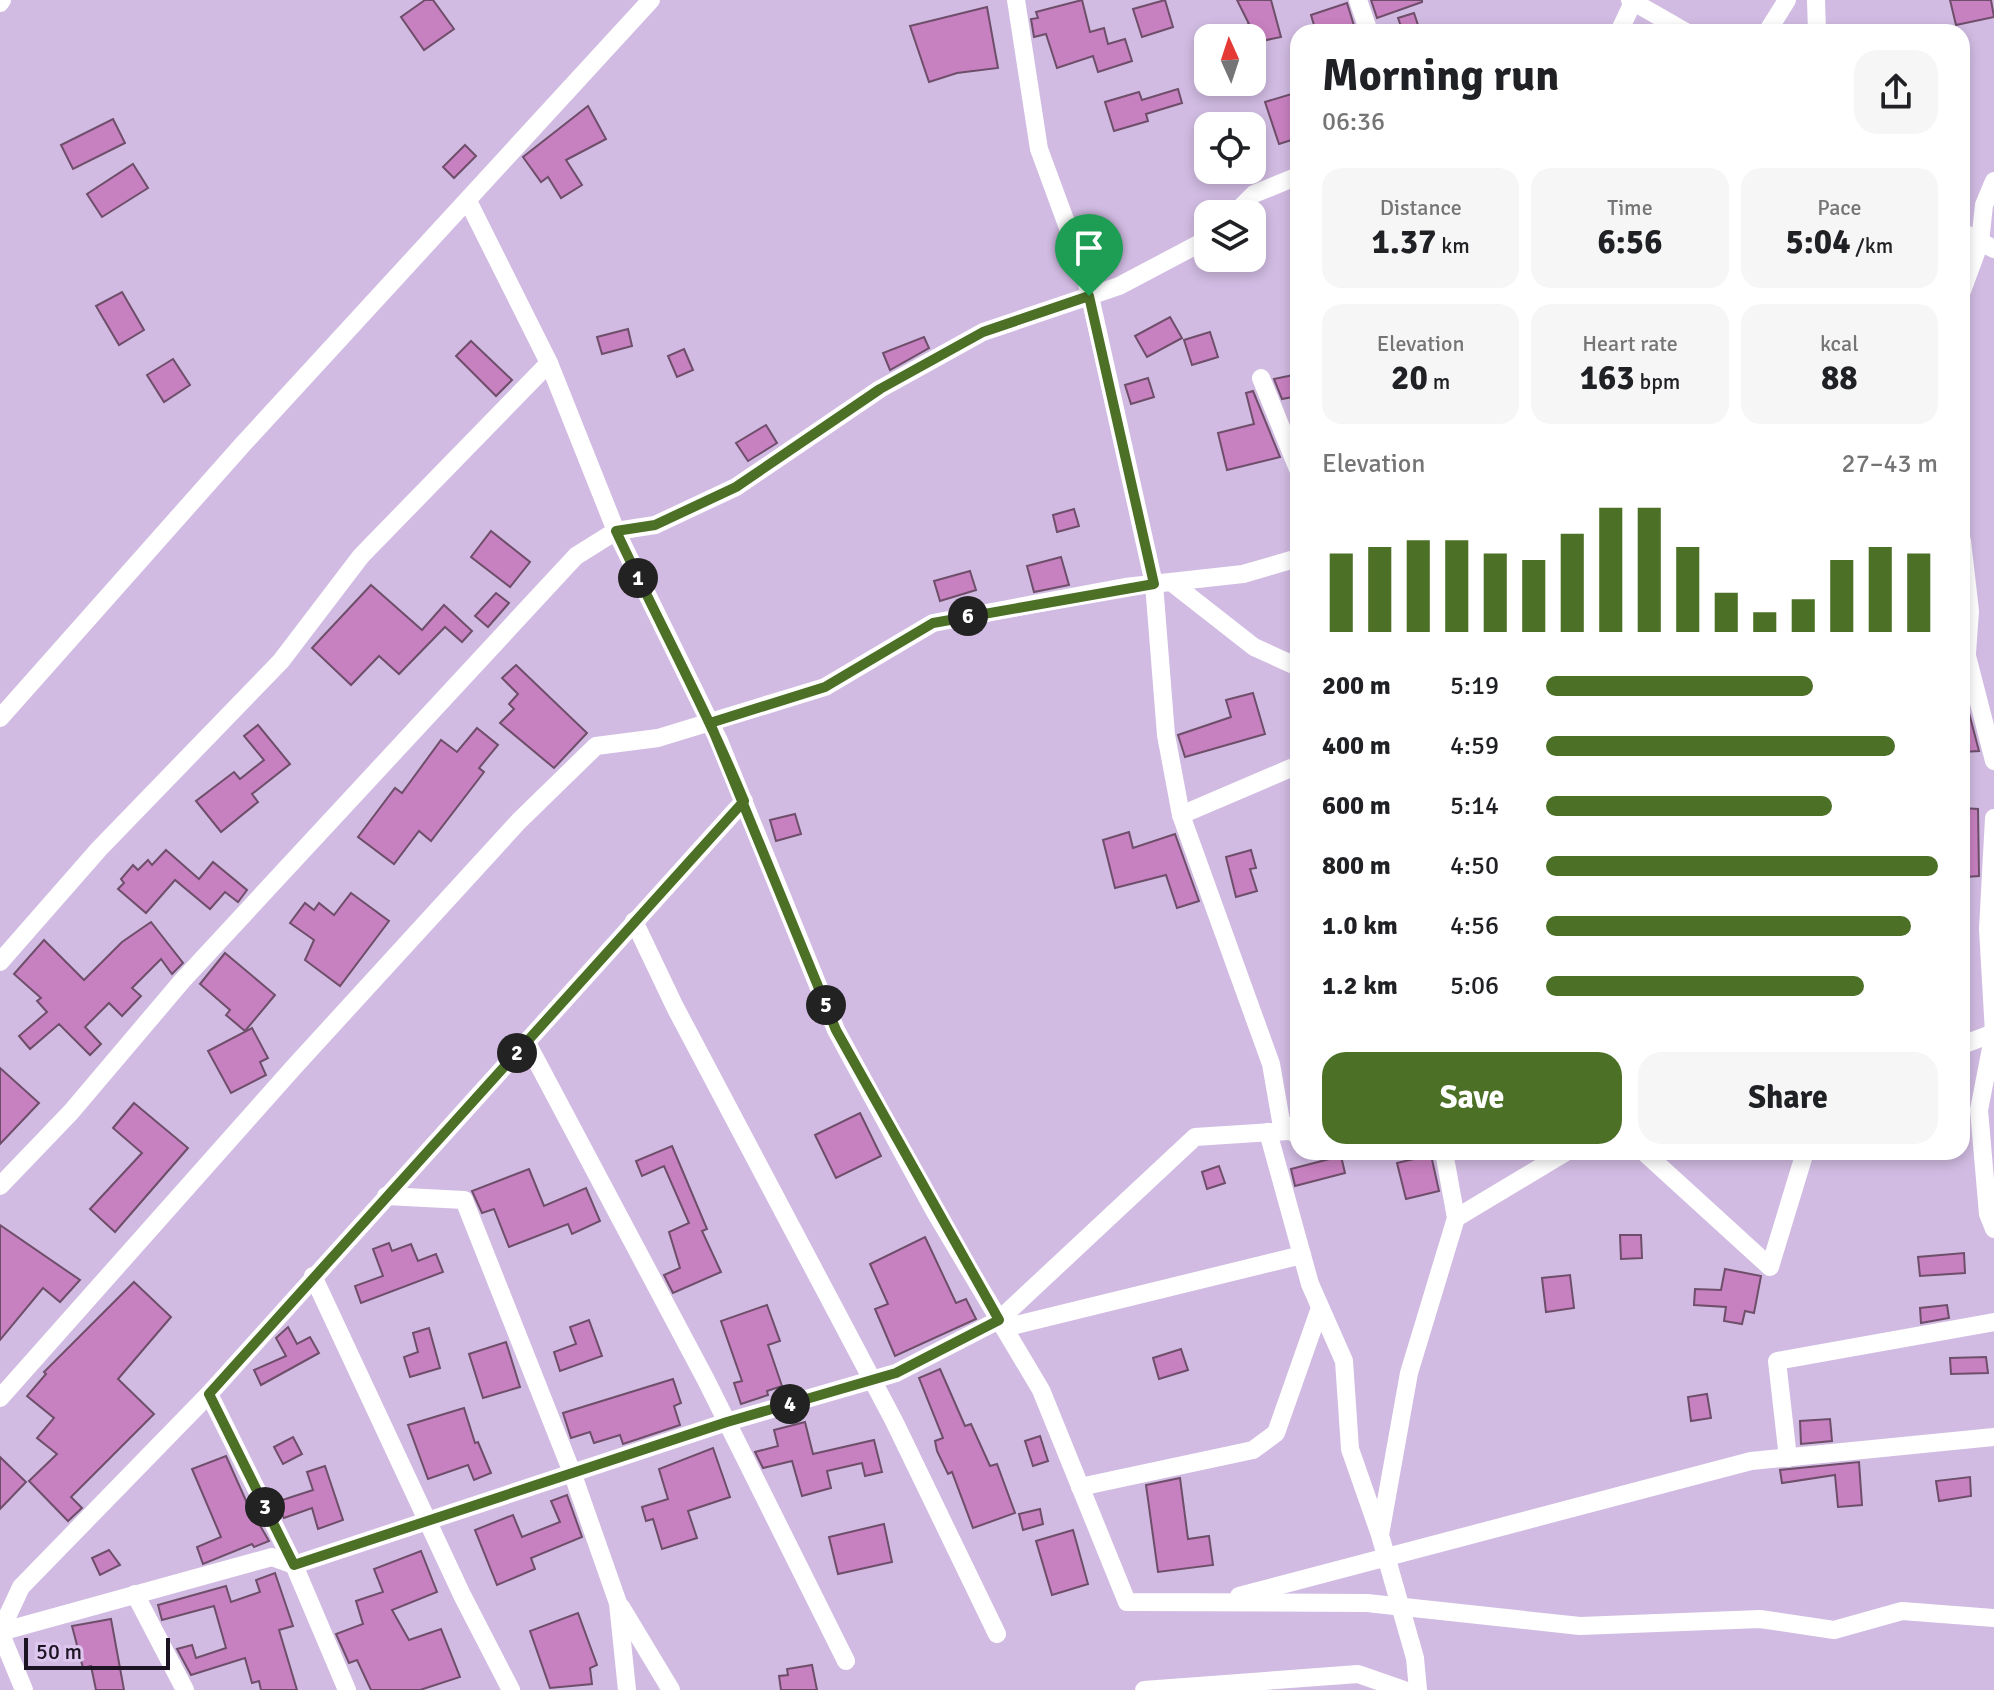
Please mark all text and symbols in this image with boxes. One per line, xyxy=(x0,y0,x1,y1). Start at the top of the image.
north arrow xyxy=(1194,24,1266,96)
map controls xyxy=(1194,24,1266,272)
text: Morning run xyxy=(1322,49,1559,103)
button: share xyxy=(1854,50,1938,134)
text: 06:36 xyxy=(1322,106,1385,138)
button: locate xyxy=(1194,112,1266,184)
text: Distance xyxy=(1380,194,1462,221)
text: Time xyxy=(1607,194,1653,221)
text: Pace xyxy=(1817,194,1861,221)
button: layers xyxy=(1194,200,1266,272)
pin xyxy=(1055,214,1123,296)
text: 1.37 xyxy=(1372,221,1436,263)
text: 6:56 xyxy=(1597,221,1663,263)
text: 5:04 xyxy=(1785,221,1851,263)
icon: arrive xyxy=(1067,226,1111,270)
text: km xyxy=(1436,232,1470,259)
text: /km xyxy=(1851,232,1893,259)
text: Elevation xyxy=(1377,330,1464,357)
text: Heart rate xyxy=(1582,330,1678,357)
text: kcal xyxy=(1820,330,1859,357)
text: 20 xyxy=(1391,357,1428,399)
text: 163 xyxy=(1580,357,1635,399)
text: 88 xyxy=(1821,357,1858,399)
text: m xyxy=(1428,368,1450,395)
text: bpm xyxy=(1635,368,1680,395)
text: Elevation xyxy=(1322,448,1426,480)
text: 27–43 m xyxy=(1842,448,1938,480)
pin: 1 xyxy=(618,558,658,598)
text: 1 xyxy=(632,564,644,591)
pin: 6 xyxy=(948,596,988,636)
text: 6 xyxy=(962,602,974,629)
text: 200 m xyxy=(1322,670,1391,702)
text: 5:19 xyxy=(1450,670,1499,702)
text: 400 m xyxy=(1322,730,1391,762)
text: 4:59 xyxy=(1450,730,1499,762)
text: 600 m xyxy=(1322,790,1391,822)
text: 5:14 xyxy=(1450,790,1499,822)
text: 800 m xyxy=(1322,850,1391,882)
text: 4:50 xyxy=(1450,850,1499,882)
text: 1.0 km xyxy=(1322,910,1398,942)
text: 4:56 xyxy=(1450,910,1499,942)
text: 1.2 km xyxy=(1322,970,1398,1002)
text: 5:06 xyxy=(1450,970,1499,1002)
pin: 5 xyxy=(806,985,846,1025)
text: 5 xyxy=(820,991,832,1018)
pin: 2 xyxy=(497,1033,537,1073)
text: 2 xyxy=(511,1039,523,1066)
button: Save xyxy=(1322,1052,1622,1144)
button: Share xyxy=(1638,1052,1938,1144)
pin: 4 xyxy=(770,1384,810,1424)
text: 4 xyxy=(784,1390,796,1417)
pin: 3 xyxy=(245,1487,285,1527)
text: 3 xyxy=(259,1493,271,1520)
scale bar xyxy=(24,1634,170,1670)
text: 50 m xyxy=(36,1638,82,1665)

